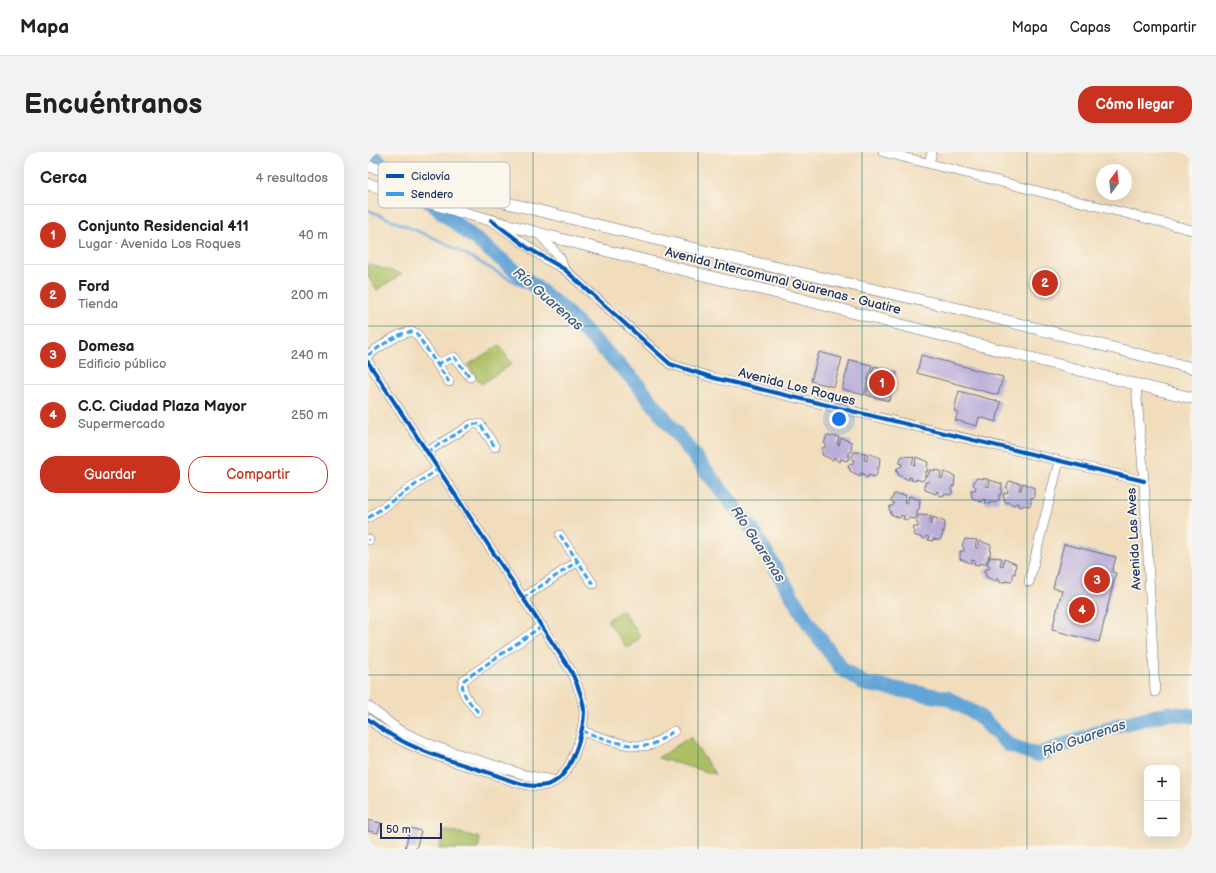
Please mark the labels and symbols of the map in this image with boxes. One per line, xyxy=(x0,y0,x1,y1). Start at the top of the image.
legend xyxy=(378,162,510,208)
north arrow xyxy=(1096,164,1132,200)
text: Ciclovía xyxy=(411,170,450,183)
text: Sendero xyxy=(411,188,453,201)
street label: Avenida Intercomunal Guarenas - Guatire xyxy=(663,244,903,318)
water label: Río Guarenas xyxy=(510,264,586,334)
pin: 2 xyxy=(1032,268,1058,298)
street label: Avenida Los Roques xyxy=(737,365,858,409)
pin: 1 xyxy=(869,368,895,398)
your location xyxy=(829,409,849,429)
street label: Avenida Las Aves xyxy=(1123,487,1145,591)
water label: Río Guarenas xyxy=(727,503,789,585)
pin: 3 xyxy=(1084,565,1110,595)
pin: 4 xyxy=(1069,595,1095,625)
water label: Río Guarenas xyxy=(1040,716,1128,760)
scale bar xyxy=(380,821,442,840)

